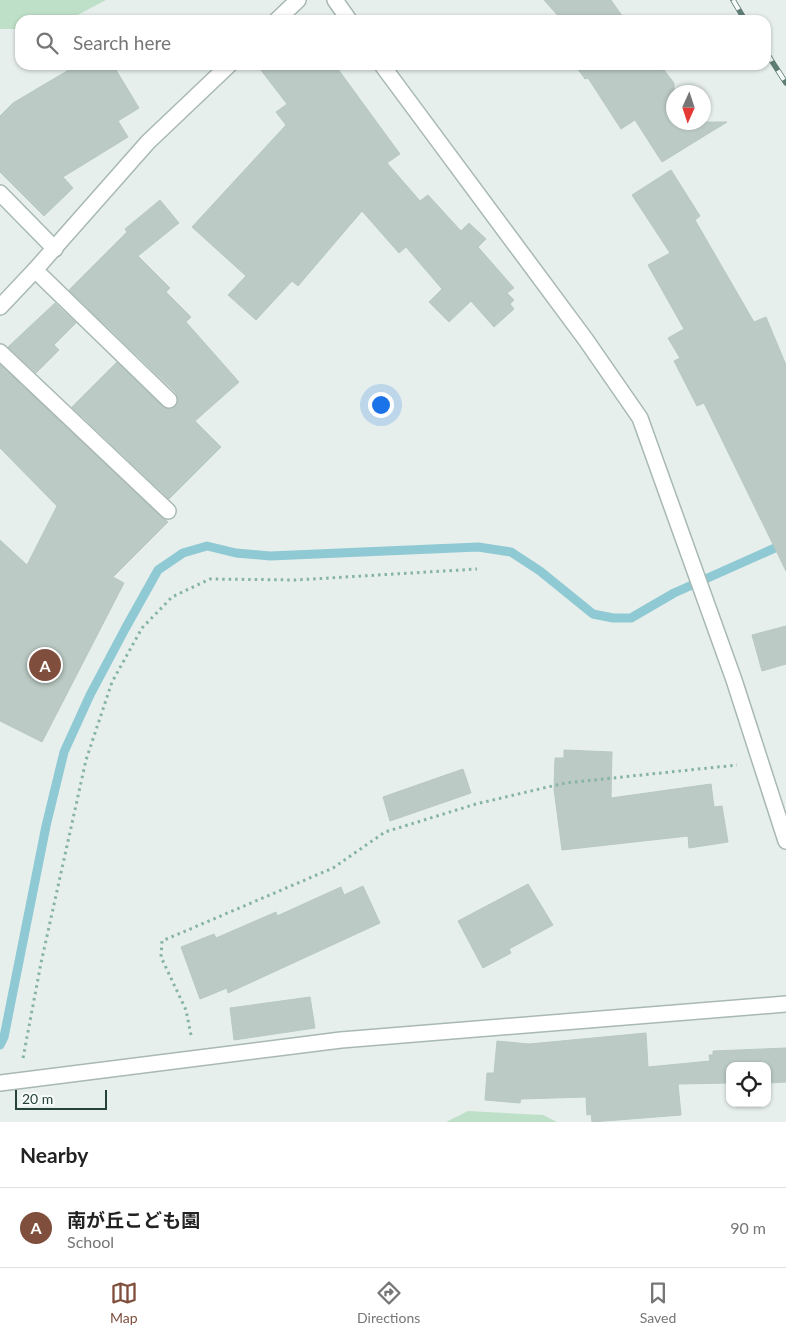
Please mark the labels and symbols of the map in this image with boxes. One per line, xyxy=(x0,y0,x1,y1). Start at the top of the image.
north arrow xyxy=(666,85,711,130)
your location xyxy=(368,392,394,418)
pin: A xyxy=(29,646,61,684)
scale bar xyxy=(15,1087,108,1110)

